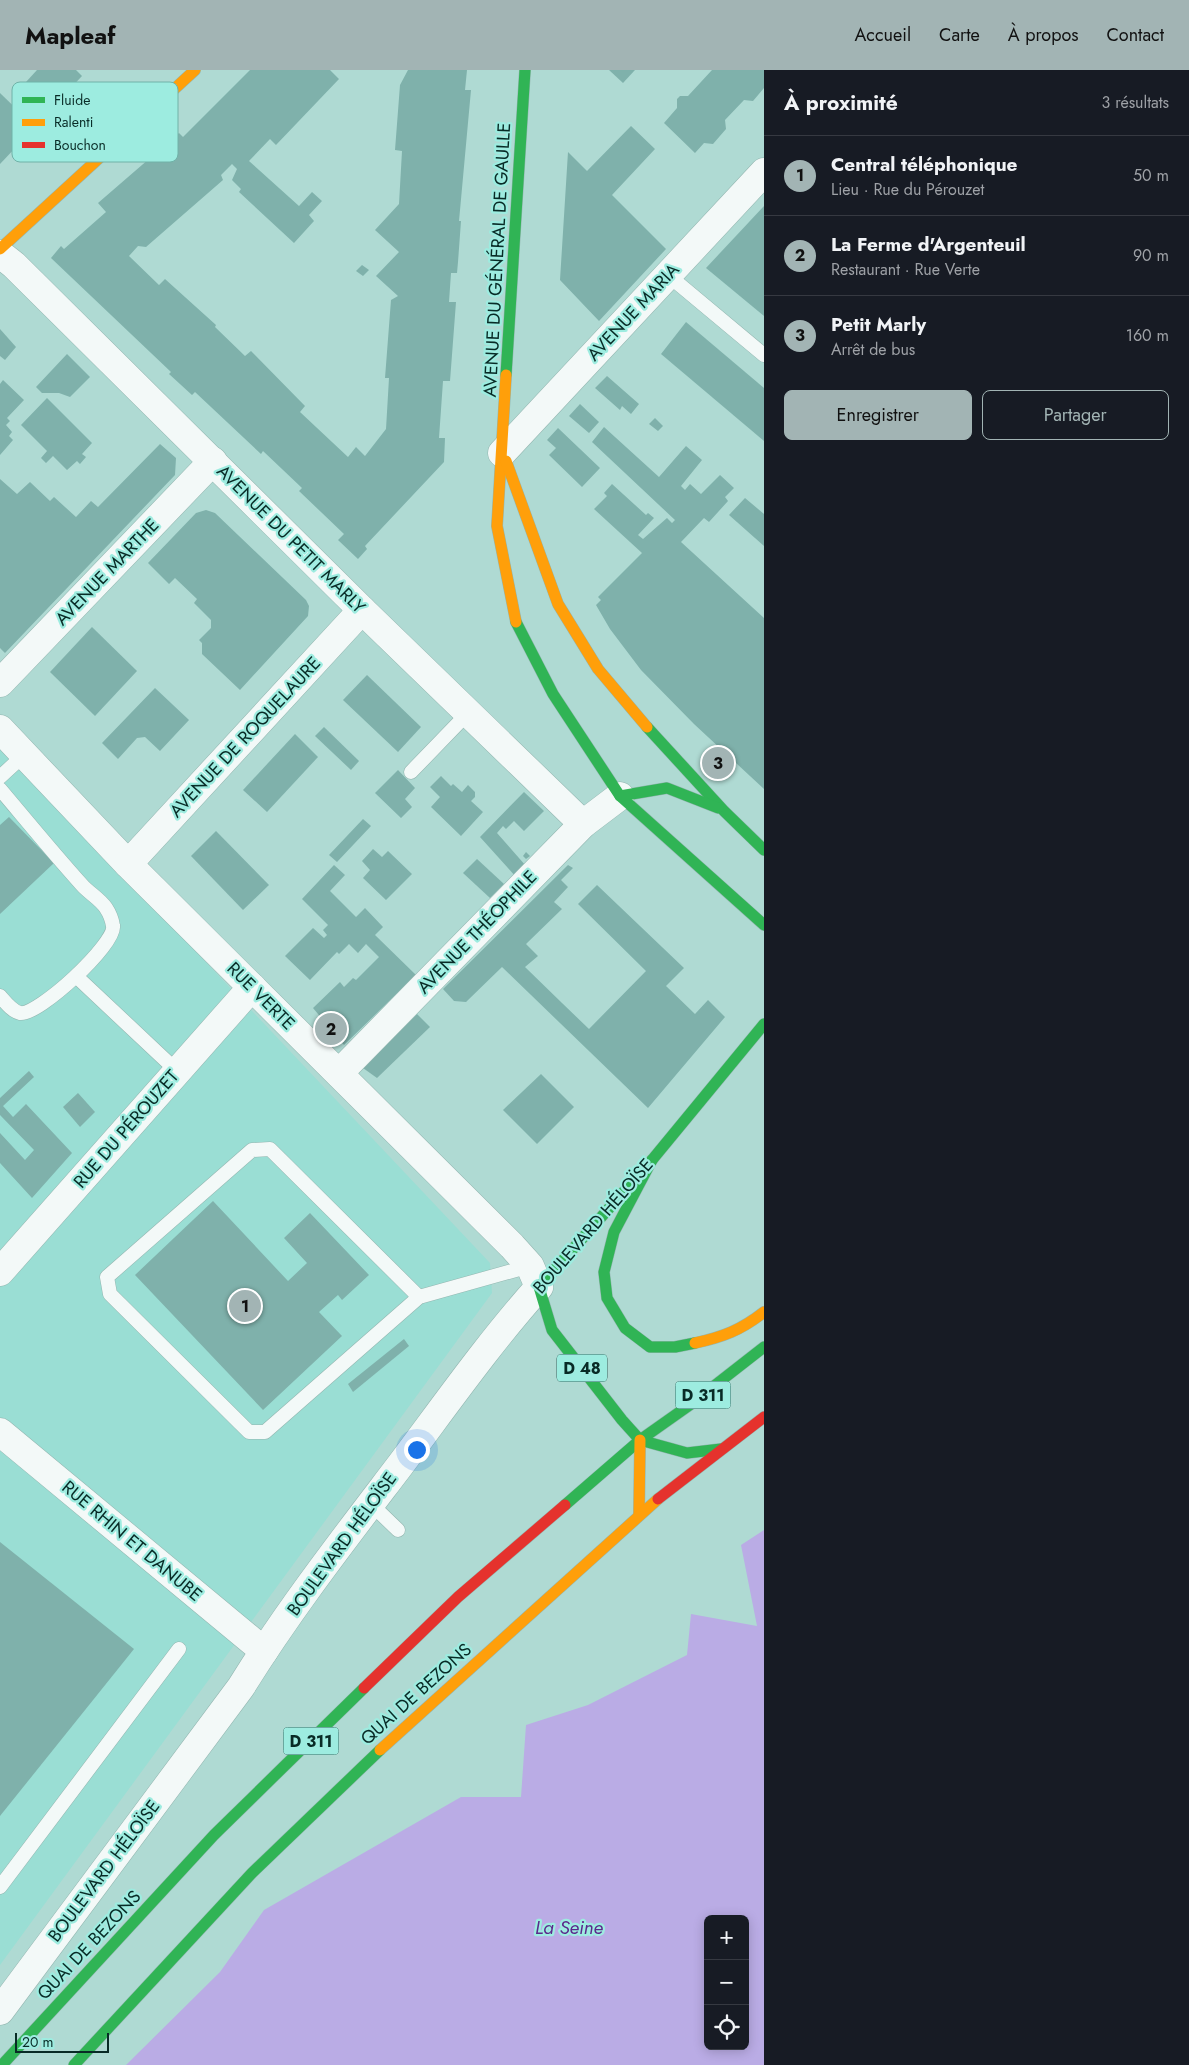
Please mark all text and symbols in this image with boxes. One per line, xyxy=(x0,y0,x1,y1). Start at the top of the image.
text: Mapleaf xyxy=(25,18,116,53)
text: Accueil xyxy=(854,22,911,48)
text: Carte xyxy=(939,22,980,48)
text: À propos xyxy=(1008,22,1078,48)
text: Contact xyxy=(1106,22,1164,48)
legend xyxy=(12,82,178,162)
text: À proximité xyxy=(784,88,898,118)
text: Fluide xyxy=(54,90,90,110)
text: 3 résultats xyxy=(1102,91,1169,114)
text: Ralenti xyxy=(54,112,93,132)
street label: AVENUE DU GÉNÉRAL DE GAULLE xyxy=(477,122,517,398)
text: Bouchon xyxy=(54,135,106,155)
text: Central téléphonique xyxy=(831,151,1017,178)
text: 1 xyxy=(796,164,804,187)
text: 50 m xyxy=(1133,164,1169,187)
text: Lieu · Rue du Pérouzet xyxy=(831,178,984,201)
text: La Ferme d'Argenteuil xyxy=(831,231,1026,258)
text: 2 xyxy=(795,244,805,267)
text: 90 m xyxy=(1133,244,1169,267)
street label: AVENUE MARIA xyxy=(581,257,685,367)
text: Restaurant · Rue Verte xyxy=(831,258,980,281)
text: Petit Marly xyxy=(831,311,926,338)
text: 3 xyxy=(795,324,805,347)
text: 160 m xyxy=(1126,324,1169,347)
text: Arrêt de bus xyxy=(831,338,915,361)
button: Enregistrer xyxy=(784,390,972,440)
button: Partager xyxy=(982,390,1169,440)
street label: AVENUE DU PETIT MARLY xyxy=(211,459,372,620)
street label: AVENUE MARTHE xyxy=(49,513,165,631)
street label: AVENUE DE ROQUELAURE xyxy=(163,651,327,823)
pin: 3 xyxy=(702,744,734,782)
street label: AVENUE THÉOPHILE xyxy=(411,864,543,1000)
street label: RUE VERTE xyxy=(221,956,301,1036)
pin: 2 xyxy=(315,1010,347,1048)
street label: RUE DU PÉROUZET xyxy=(67,1064,185,1194)
street label: BOULEVARD HÉLOÏSE xyxy=(527,1153,659,1299)
pin: 1 xyxy=(229,1287,261,1325)
road number: D 48 xyxy=(557,1355,607,1382)
road number: D 311 xyxy=(676,1382,730,1408)
your location xyxy=(404,1437,430,1463)
street label: BOULEVARD HÉLOÏSE xyxy=(281,1467,403,1621)
street label: RUE RHIN ET DANUBE xyxy=(56,1475,208,1607)
street label: QUAI DE BEZONS xyxy=(355,1637,477,1751)
road number: D 311 xyxy=(284,1728,338,1754)
street label: BOULEVARD HÉLOÏSE xyxy=(42,1795,166,1947)
street label: QUAI DE BEZONS xyxy=(31,1884,147,2006)
water label: La Seine xyxy=(535,1914,604,1941)
map controls xyxy=(704,1915,749,2050)
button: + xyxy=(704,1915,749,1960)
button: − xyxy=(704,1960,749,2005)
button: locate xyxy=(704,2005,749,2050)
scale bar xyxy=(15,2030,109,2053)
text: 20 m xyxy=(22,2032,54,2052)

